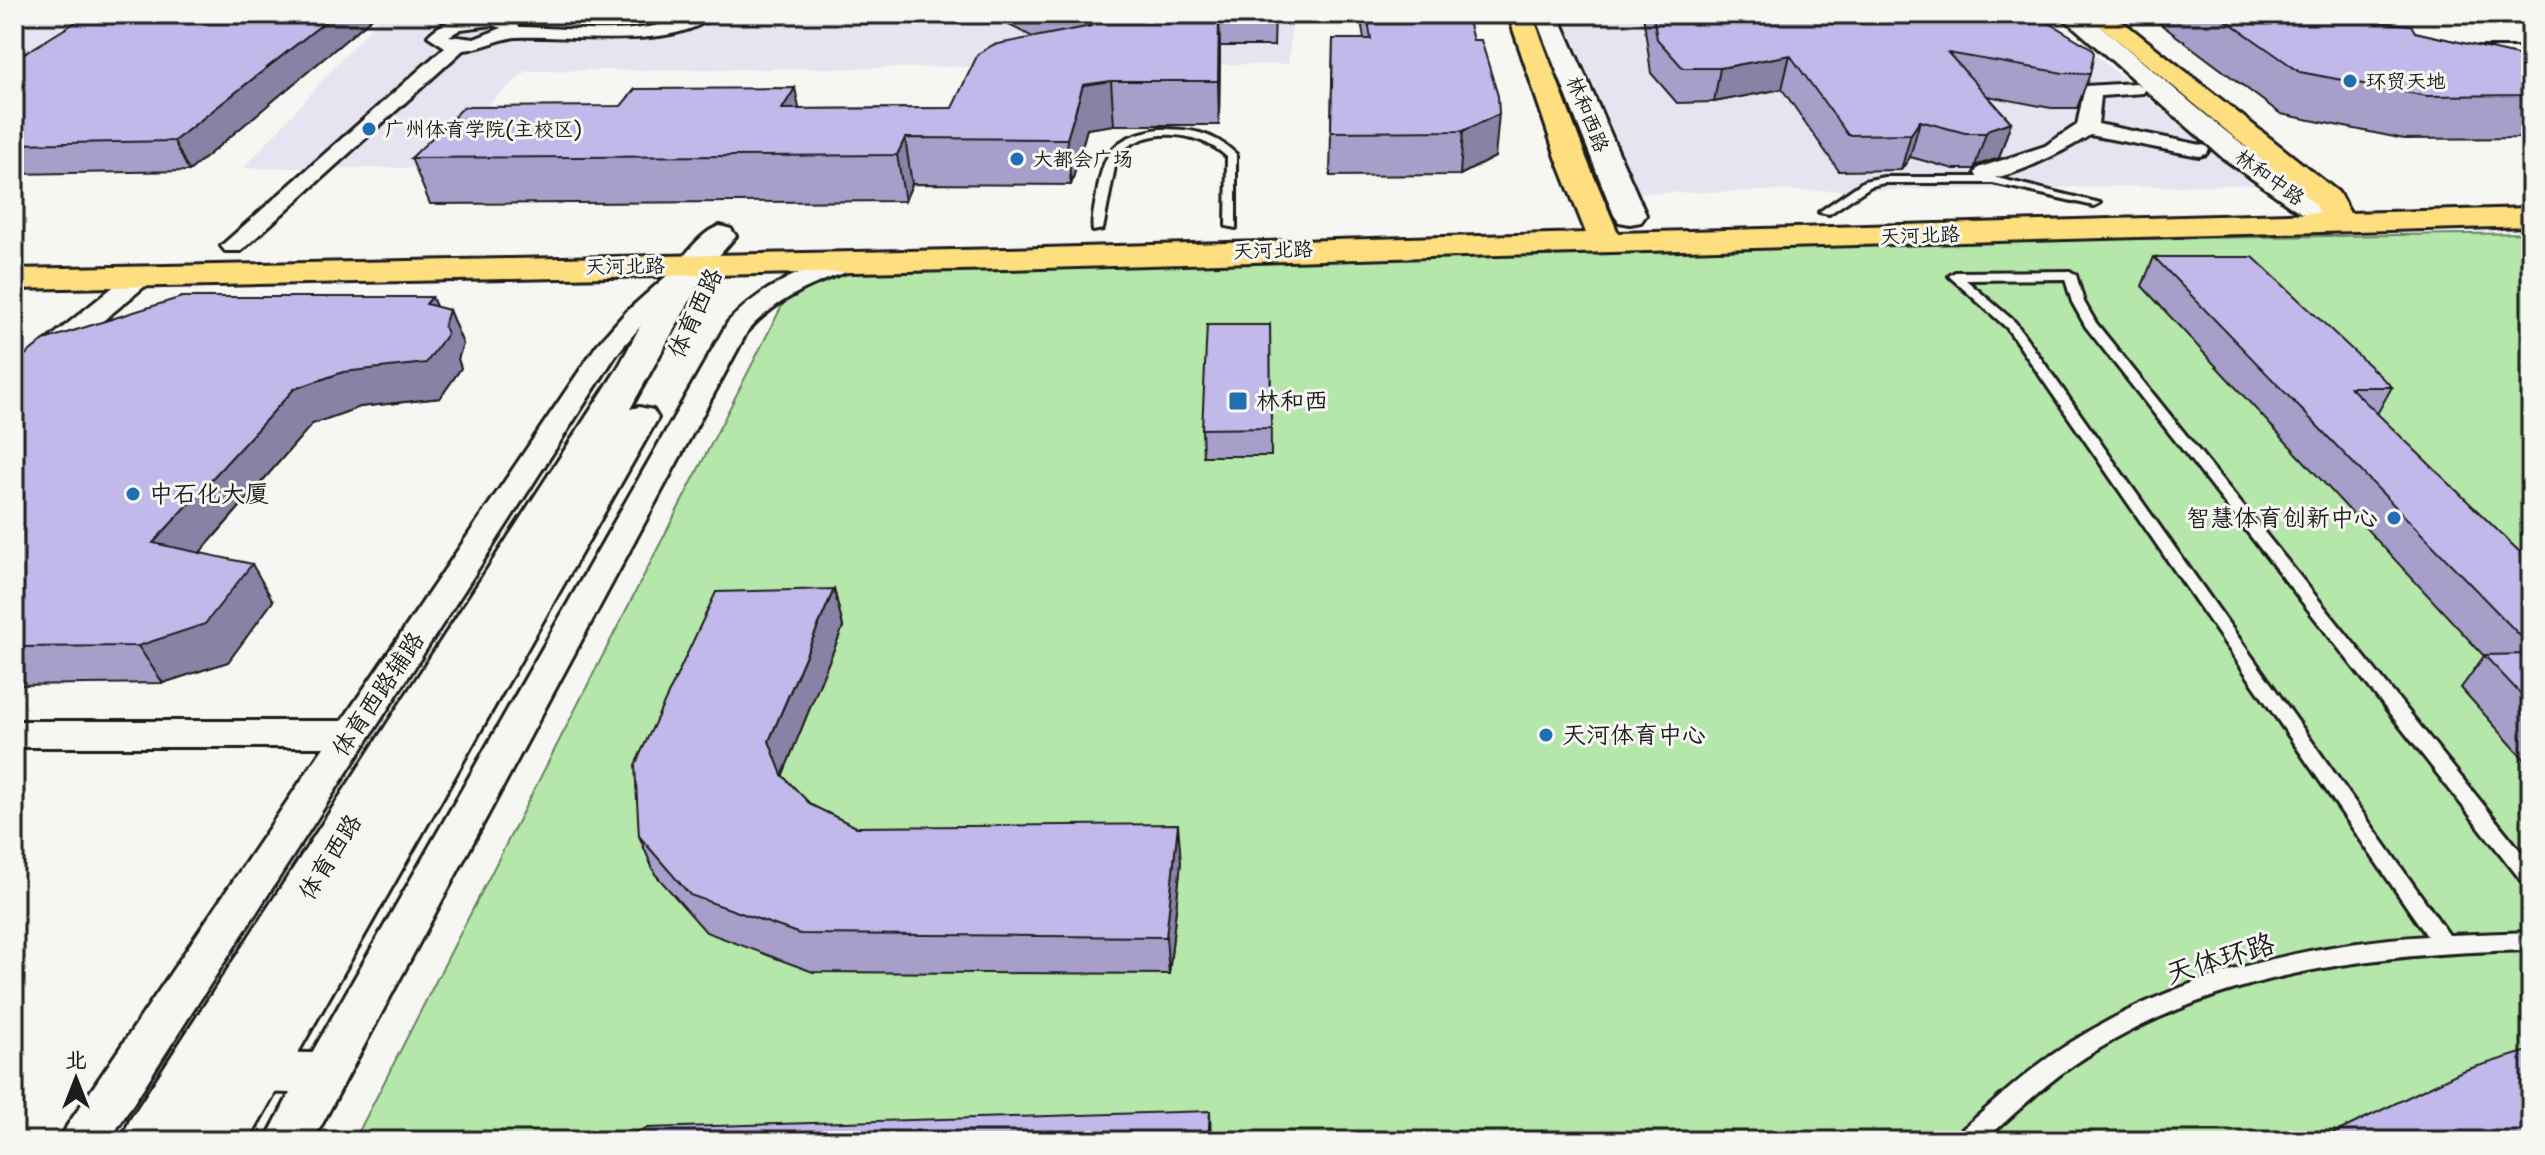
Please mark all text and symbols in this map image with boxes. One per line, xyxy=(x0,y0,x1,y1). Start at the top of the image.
place label: 环贸天地 xyxy=(2366,68,2446,94)
street label: 林和西路 xyxy=(1561,72,1615,157)
marker: 环贸天地 xyxy=(2341,72,2359,90)
place label: 广州体育学院(主校区) xyxy=(385,116,582,142)
marker: 广州体育学院(主校区) xyxy=(360,120,378,138)
street label: 林和中路 xyxy=(2230,143,2311,212)
place label: 大都会广场 xyxy=(1033,146,1133,172)
marker: 大都会广场 xyxy=(1008,150,1026,168)
street label: 天河北路 xyxy=(1880,221,1961,249)
street label: 天河北路 xyxy=(1233,236,1314,264)
street label: 天河北路 xyxy=(585,252,666,280)
street label: 体育西路 xyxy=(660,263,730,363)
place label: 林和西 xyxy=(1256,385,1328,417)
marker: 林和西 xyxy=(1227,390,1249,412)
place label: 中石化大厦 xyxy=(149,478,269,510)
marker: 中石化大厦 xyxy=(124,485,142,503)
place label: 智慧体育创新中心 xyxy=(2186,502,2378,534)
marker: 智慧体育创新中心 xyxy=(2385,509,2403,527)
street label: 体育西路辅路 xyxy=(324,625,432,763)
place label: 天河体育中心 xyxy=(1562,719,1706,751)
marker: 天河体育中心 xyxy=(1537,726,1555,744)
street label: 体育西路 xyxy=(291,808,369,906)
street label: 天体环路 xyxy=(2161,923,2279,993)
north arrow xyxy=(36,1039,116,1119)
text: 北 xyxy=(65,1045,87,1074)

